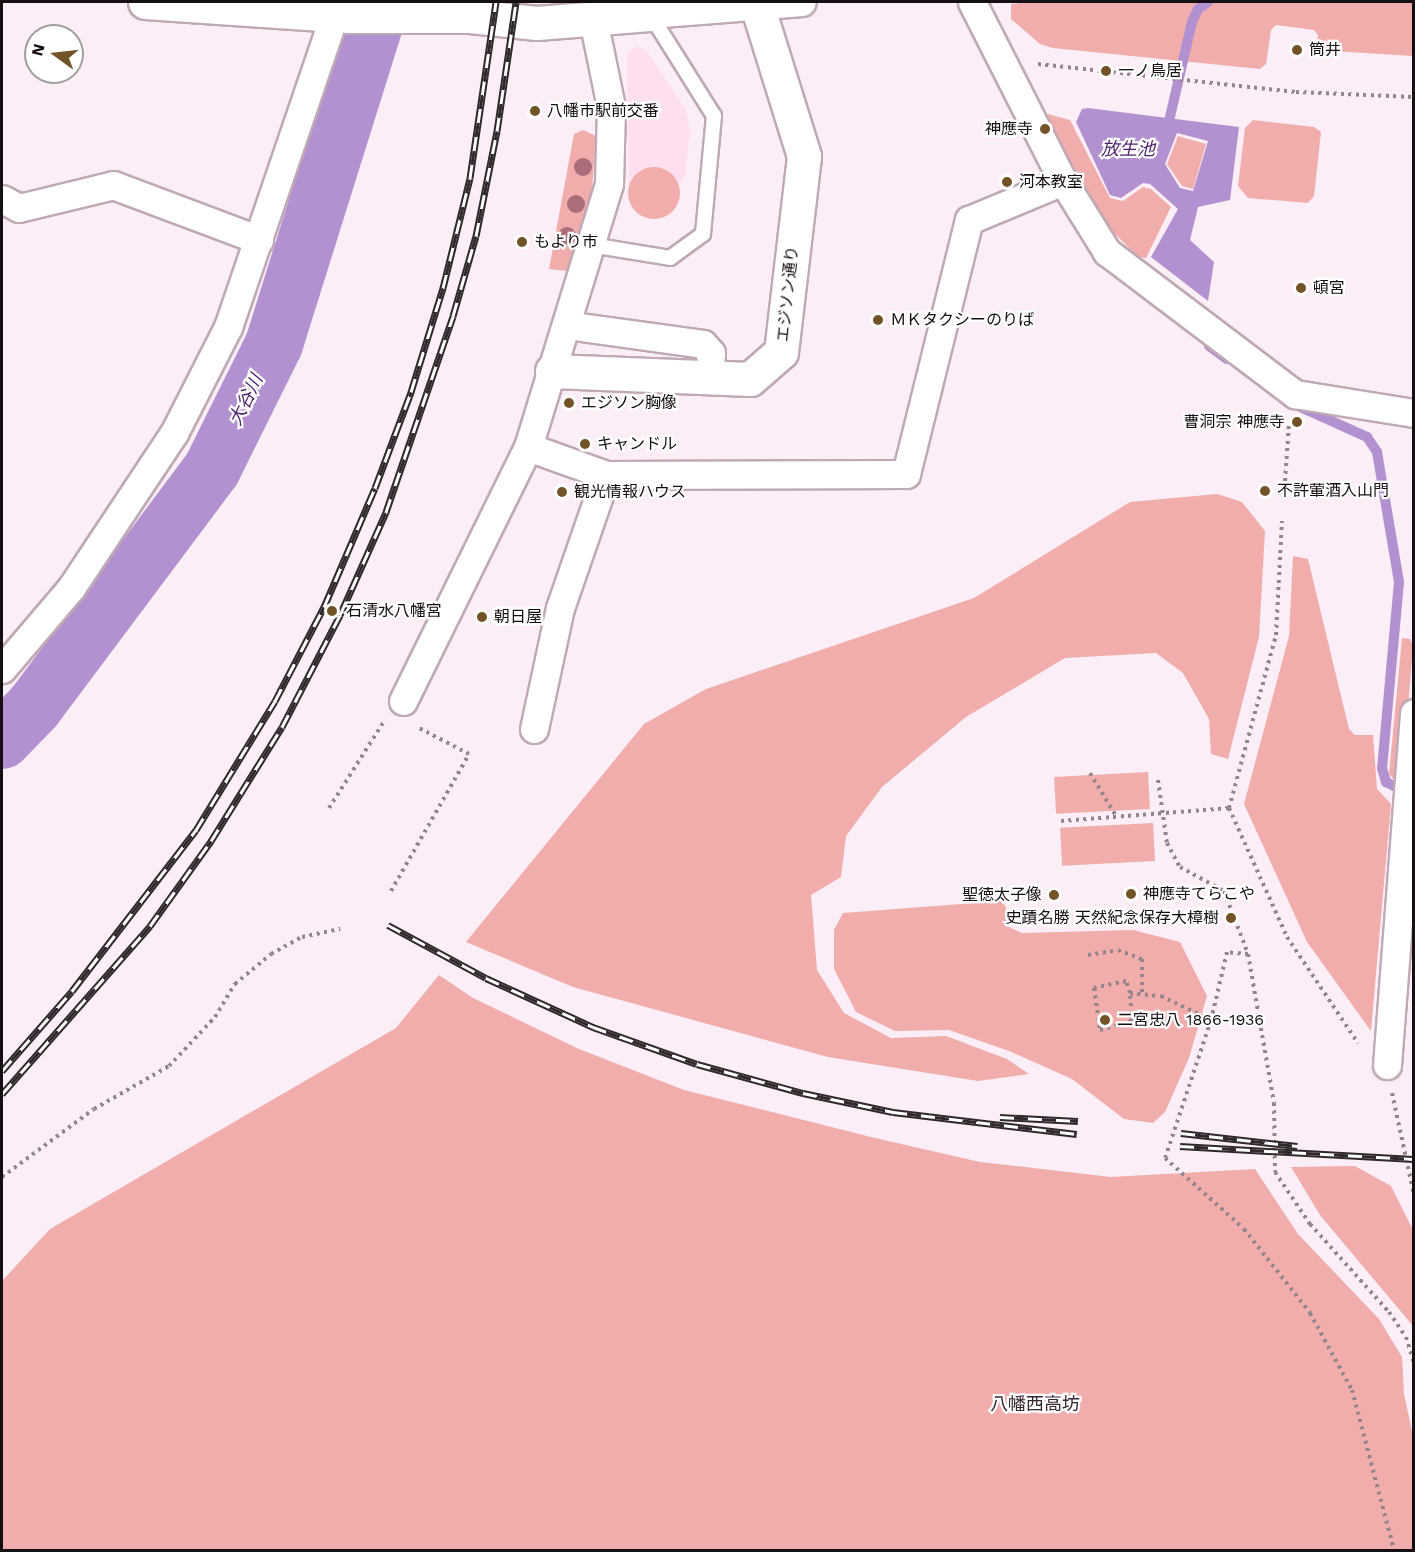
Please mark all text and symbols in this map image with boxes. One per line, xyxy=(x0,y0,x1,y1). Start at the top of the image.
north arrow xyxy=(24,24,84,84)
place label: 筒井 xyxy=(1309,40,1341,60)
text: N xyxy=(27,42,49,58)
marker: 筒井 xyxy=(1290,43,1304,57)
place label: 一ノ鳥居 xyxy=(1118,61,1182,81)
marker: 一ノ鳥居 xyxy=(1099,64,1113,78)
place label: 八幡市駅前交番 xyxy=(547,101,659,121)
marker: 八幡市駅前交番 xyxy=(528,104,542,118)
place label: 神應寺 xyxy=(985,119,1033,139)
marker: 神應寺 xyxy=(1038,122,1052,136)
water label: 放生池 xyxy=(1101,138,1155,160)
place label: 河本教室 xyxy=(1019,172,1083,192)
marker: 河本教室 xyxy=(1000,175,1014,189)
place label: もより市 xyxy=(534,232,598,252)
marker: もより市 xyxy=(515,235,529,249)
street label: エジソン通り xyxy=(773,245,803,343)
place label: 頓宮 xyxy=(1313,278,1345,298)
marker: 頓宮 xyxy=(1294,281,1308,295)
place label: ＭＫタクシーのりば xyxy=(890,310,1034,330)
marker: ＭＫタクシーのりば xyxy=(871,313,885,327)
water label: 大谷川 xyxy=(224,371,268,429)
place label: エジソン胸像 xyxy=(581,393,677,413)
marker: エジソン胸像 xyxy=(562,396,576,410)
place label: 曹洞宗 神應寺 xyxy=(1184,412,1285,432)
marker: 曹洞宗 神應寺 xyxy=(1290,415,1304,429)
place label: キャンドル xyxy=(597,434,677,454)
marker: キャンドル xyxy=(578,437,592,451)
place label: 不許葷酒入山門 xyxy=(1277,481,1389,501)
place label: 観光情報ハウス xyxy=(574,482,686,502)
marker: 不許葷酒入山門 xyxy=(1258,484,1272,498)
marker: 観光情報ハウス xyxy=(555,485,569,499)
place label: 石清水八幡宮 xyxy=(346,601,442,621)
marker: 石清水八幡宮 xyxy=(323,602,341,620)
place label: 朝日屋 xyxy=(494,607,542,627)
marker: 朝日屋 xyxy=(475,610,489,624)
place label: 神應寺てらこや xyxy=(1143,884,1255,904)
place label: 聖徳太子像 xyxy=(962,885,1042,905)
marker: 神應寺てらこや xyxy=(1124,887,1138,901)
marker: 聖徳太子像 xyxy=(1047,888,1061,902)
place label: 史蹟名勝 天然紀念保存大樟樹 xyxy=(1006,908,1219,928)
marker: 史蹟名勝 天然紀念保存大樟樹 xyxy=(1224,911,1238,925)
place label: 二宮忠八 1866-1936 xyxy=(1117,1010,1264,1030)
marker: 二宮忠八 1866-1936 xyxy=(1098,1013,1112,1027)
district label: 八幡西高坊 xyxy=(990,1393,1080,1415)

